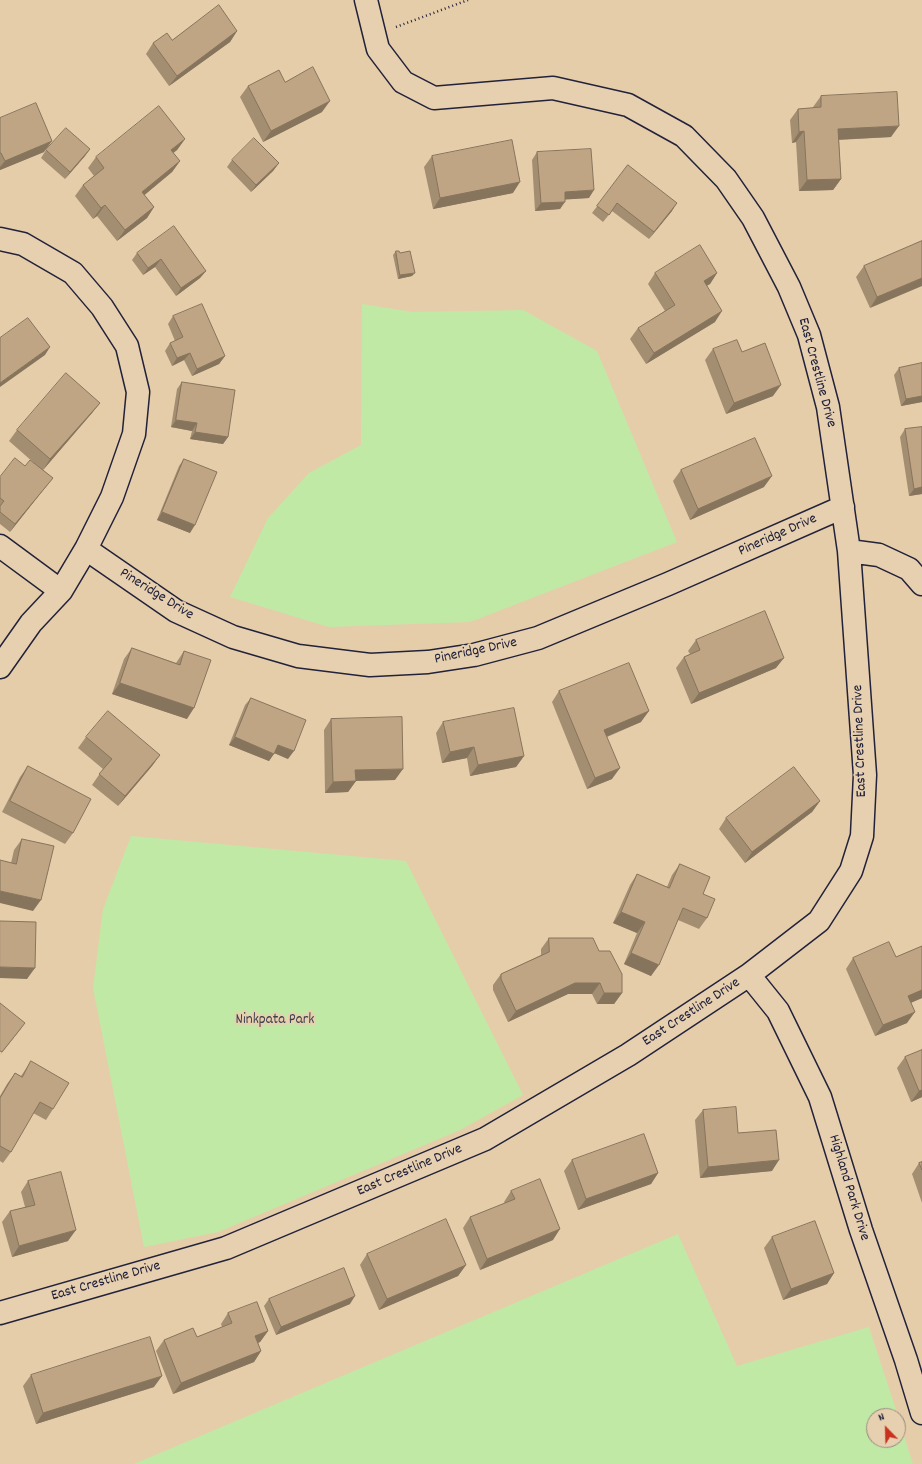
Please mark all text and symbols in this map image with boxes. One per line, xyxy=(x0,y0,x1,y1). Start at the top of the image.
street label: East Crestline Drive xyxy=(793,316,839,430)
street label: Pineridge Drive xyxy=(736,511,820,561)
street label: Pineridge Drive xyxy=(116,565,196,625)
street label: Pineridge Drive xyxy=(433,634,519,670)
street label: East Crestline Drive xyxy=(850,684,872,798)
street label: East Crestline Drive xyxy=(640,975,744,1051)
park label: Ninkpata Park xyxy=(236,1012,314,1030)
street label: Highland Park Drive xyxy=(823,1133,873,1243)
street label: East Crestline Drive xyxy=(355,1141,465,1201)
street label: East Crestline Drive xyxy=(49,1258,163,1306)
north arrow xyxy=(866,1408,906,1448)
text: N xyxy=(876,1409,887,1426)

